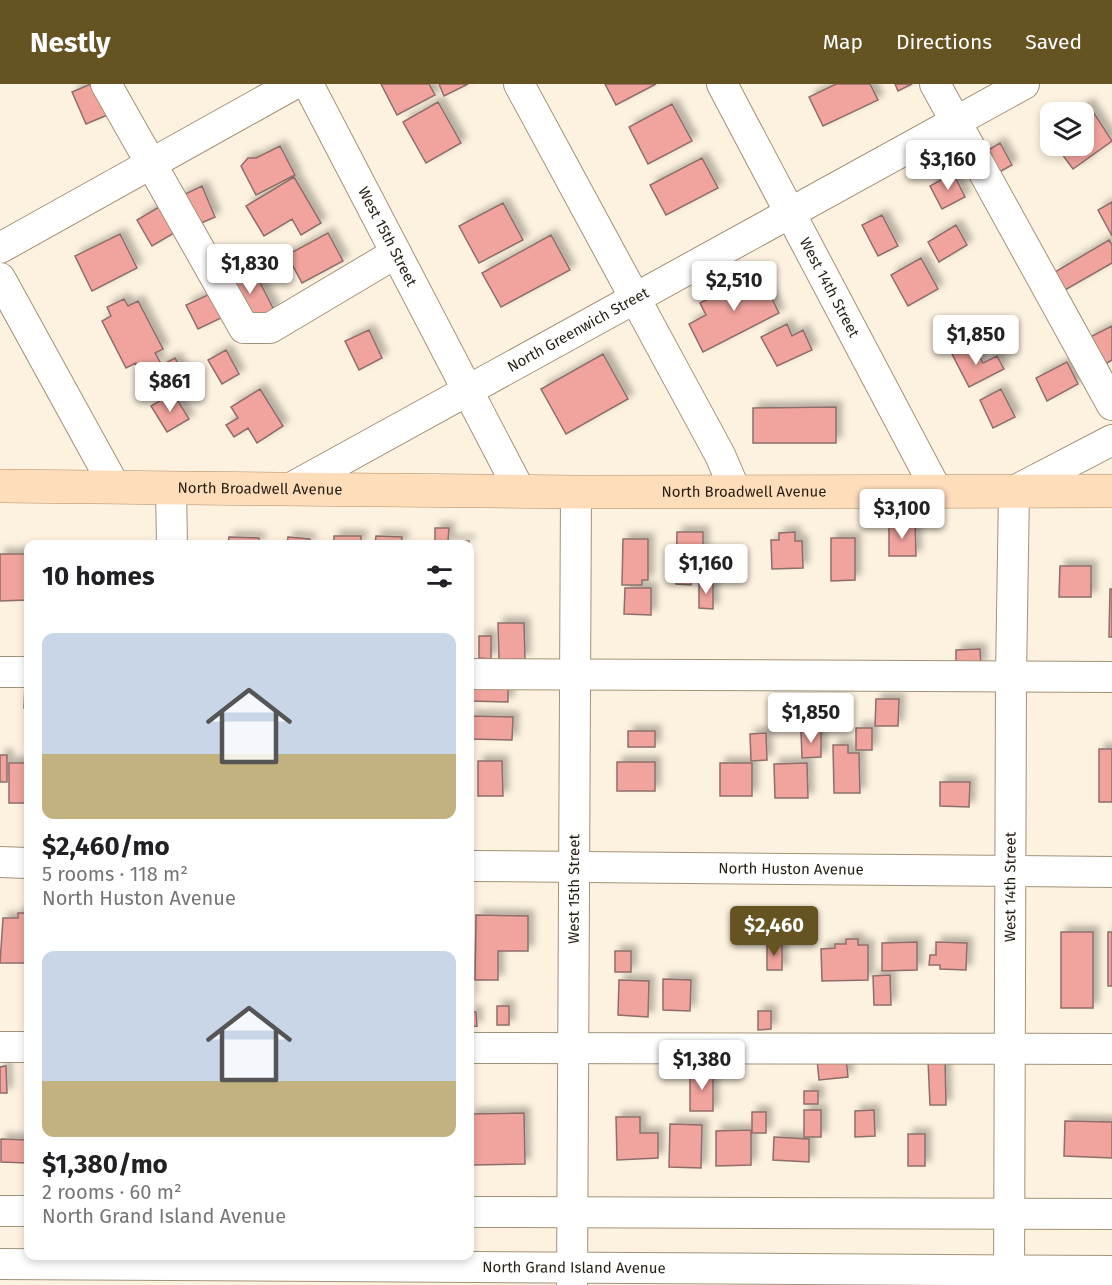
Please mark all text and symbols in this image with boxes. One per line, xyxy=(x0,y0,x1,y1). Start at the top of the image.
text: Nestly xyxy=(30,26,111,59)
text: Map xyxy=(823,29,863,55)
text: Directions xyxy=(896,29,992,55)
text: Saved xyxy=(1025,29,1082,55)
map controls xyxy=(1040,102,1094,156)
button: layers xyxy=(1040,102,1094,156)
pin: $3,160 xyxy=(899,140,997,191)
text: $3,160 xyxy=(920,147,976,171)
street label: West 15th Street xyxy=(354,184,421,290)
street label: West 14th Street xyxy=(796,234,863,341)
pin: $1,830 xyxy=(201,244,299,295)
text: $1,830 xyxy=(221,251,279,275)
pin: $2,510 xyxy=(685,261,783,312)
text: $2,510 xyxy=(706,268,762,292)
street label: North Greenwich Street xyxy=(504,283,652,376)
pin: $1,850 xyxy=(927,315,1025,366)
text: $1,850 xyxy=(947,322,1005,346)
pin: $861 xyxy=(134,362,206,413)
text: $861 xyxy=(149,369,191,393)
street label: North Broadwell Avenue xyxy=(177,479,343,499)
street label: North Broadwell Avenue xyxy=(662,483,826,501)
pin: $3,100 xyxy=(853,489,951,540)
text: $3,100 xyxy=(874,496,930,520)
pin: $1,160 xyxy=(657,544,755,595)
text: $1,160 xyxy=(679,551,733,575)
icon: filters xyxy=(423,560,456,593)
text: 10 homes xyxy=(42,561,155,592)
icon: home xyxy=(195,672,303,780)
pin: $1,850 xyxy=(762,693,860,744)
text: $1,850 xyxy=(782,700,840,724)
text: $2,460/mo xyxy=(42,831,170,862)
street label: West 14th Street xyxy=(1001,831,1019,942)
street label: West 15th Street xyxy=(565,834,583,944)
street label: North Huston Avenue xyxy=(718,859,864,879)
text: 5 rooms · 118 m² xyxy=(42,862,188,886)
text: North Huston Avenue xyxy=(42,886,236,910)
pin: $2,460 xyxy=(725,906,823,957)
text: $2,460 xyxy=(744,913,804,937)
icon: home xyxy=(195,990,303,1098)
pin: $1,380 xyxy=(653,1040,751,1091)
text: $1,380 xyxy=(673,1047,731,1071)
text: $1,380/mo xyxy=(42,1149,168,1180)
text: 2 rooms · 60 m² xyxy=(42,1180,182,1204)
text: North Grand Island Avenue xyxy=(42,1204,286,1228)
street label: North Grand Island Avenue xyxy=(482,1258,666,1277)

